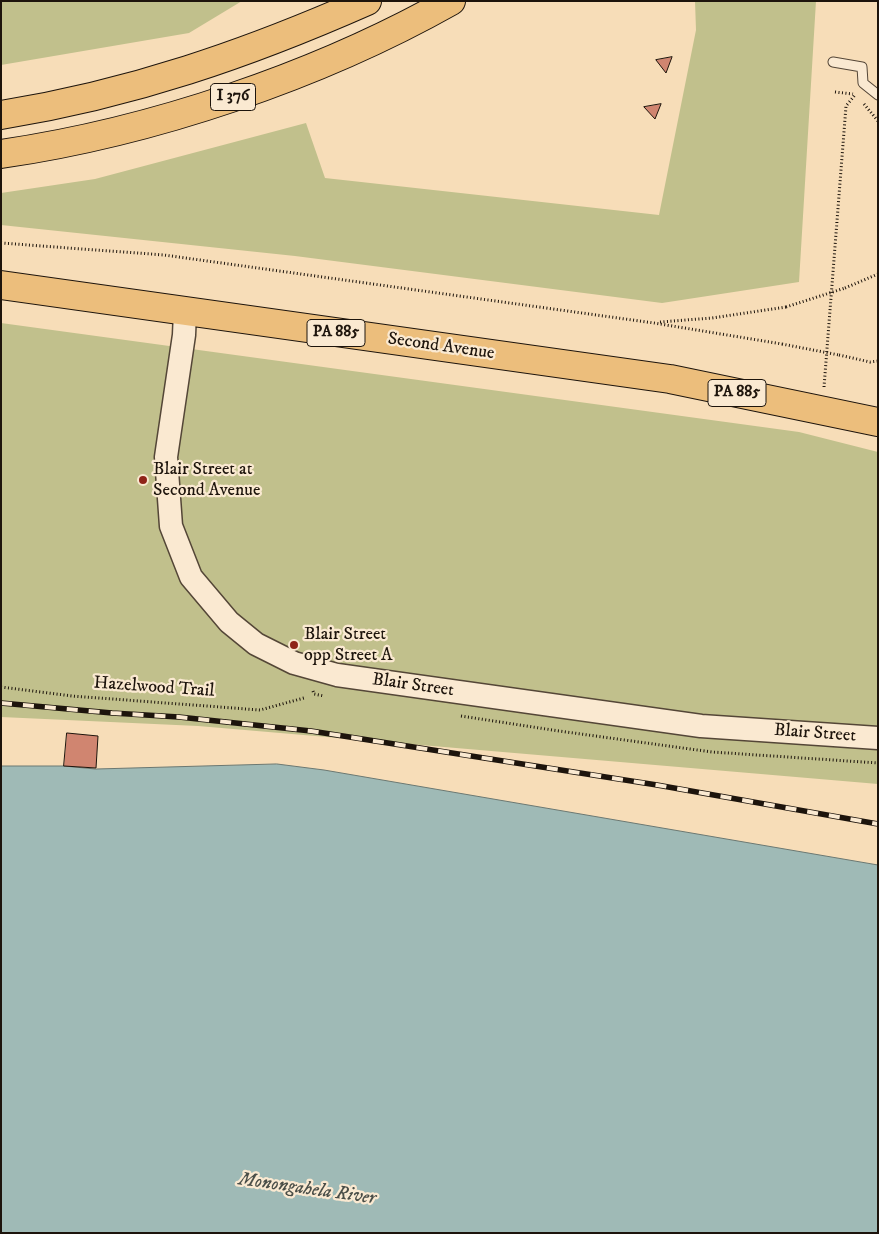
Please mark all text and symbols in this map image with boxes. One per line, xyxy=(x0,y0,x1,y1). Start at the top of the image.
road number: I 376 xyxy=(210,84,256,110)
road number: PA 885 xyxy=(307,319,365,346)
street label: Second Avenue xyxy=(386,329,496,365)
road number: PA 885 xyxy=(708,379,766,406)
place label: Blair Street at Second Avenue xyxy=(153,459,260,502)
marker: Blair Street at Second Avenue xyxy=(137,474,149,486)
place label: Blair Street opp Street A xyxy=(304,624,393,666)
marker: Blair Street opp Street A xyxy=(288,639,300,651)
street label: Blair Street xyxy=(371,670,455,702)
street label: Hazelwood Trail xyxy=(93,673,215,703)
street label: Blair Street xyxy=(773,720,857,748)
water label: Monongahela River xyxy=(237,1169,377,1211)

